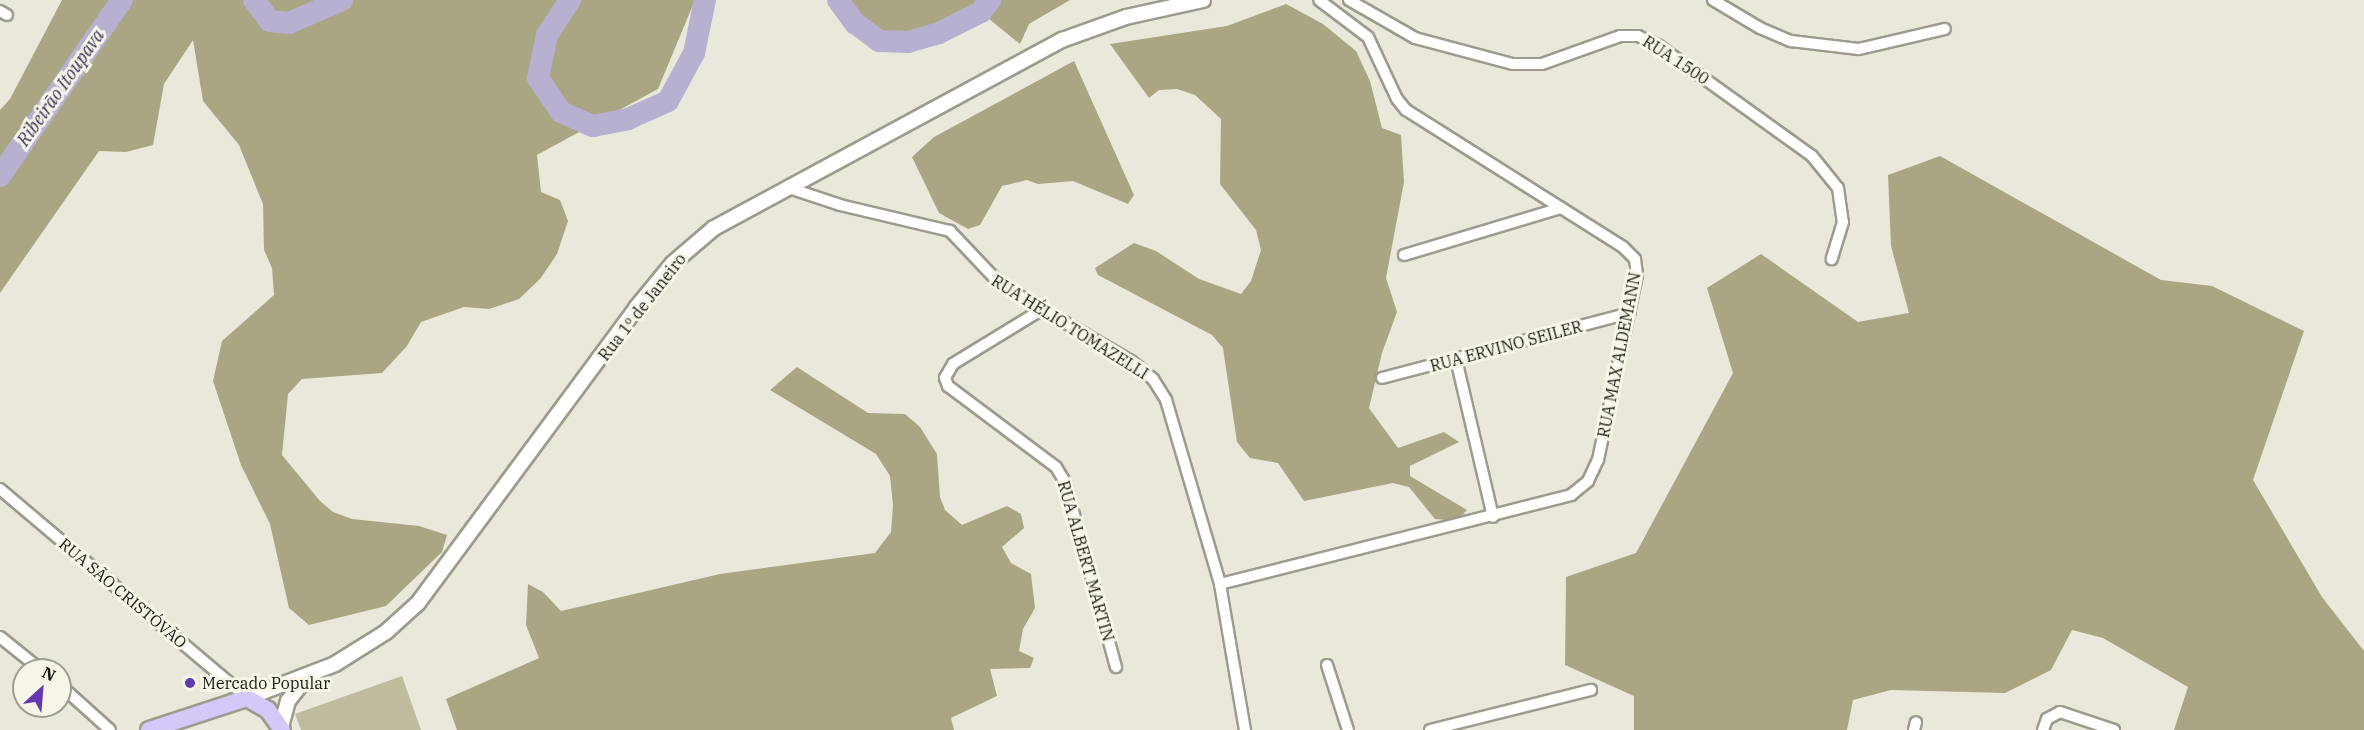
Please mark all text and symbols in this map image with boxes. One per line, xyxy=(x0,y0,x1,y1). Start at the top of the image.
water label: Ribeirão Itoupava xyxy=(13,26,109,150)
street label: RUA 1500 xyxy=(1639,32,1713,88)
street label: Rua 1º de Janeiro xyxy=(594,250,690,364)
street label: RUA HÉLIO TOMAZELLI xyxy=(988,271,1152,383)
street label: RUA MAX ALDEMANN xyxy=(1594,271,1644,439)
street label: RUA ERVINO SEILER xyxy=(1428,316,1584,376)
street label: RUA ALBERT MARTIN xyxy=(1054,478,1118,644)
street label: RUA SÃO CRISTÓVÃO xyxy=(55,534,191,652)
north arrow xyxy=(12,658,72,718)
text: N xyxy=(39,662,59,685)
place label: Mercado Popular xyxy=(202,673,330,693)
marker: Mercado Popular xyxy=(183,676,197,690)

